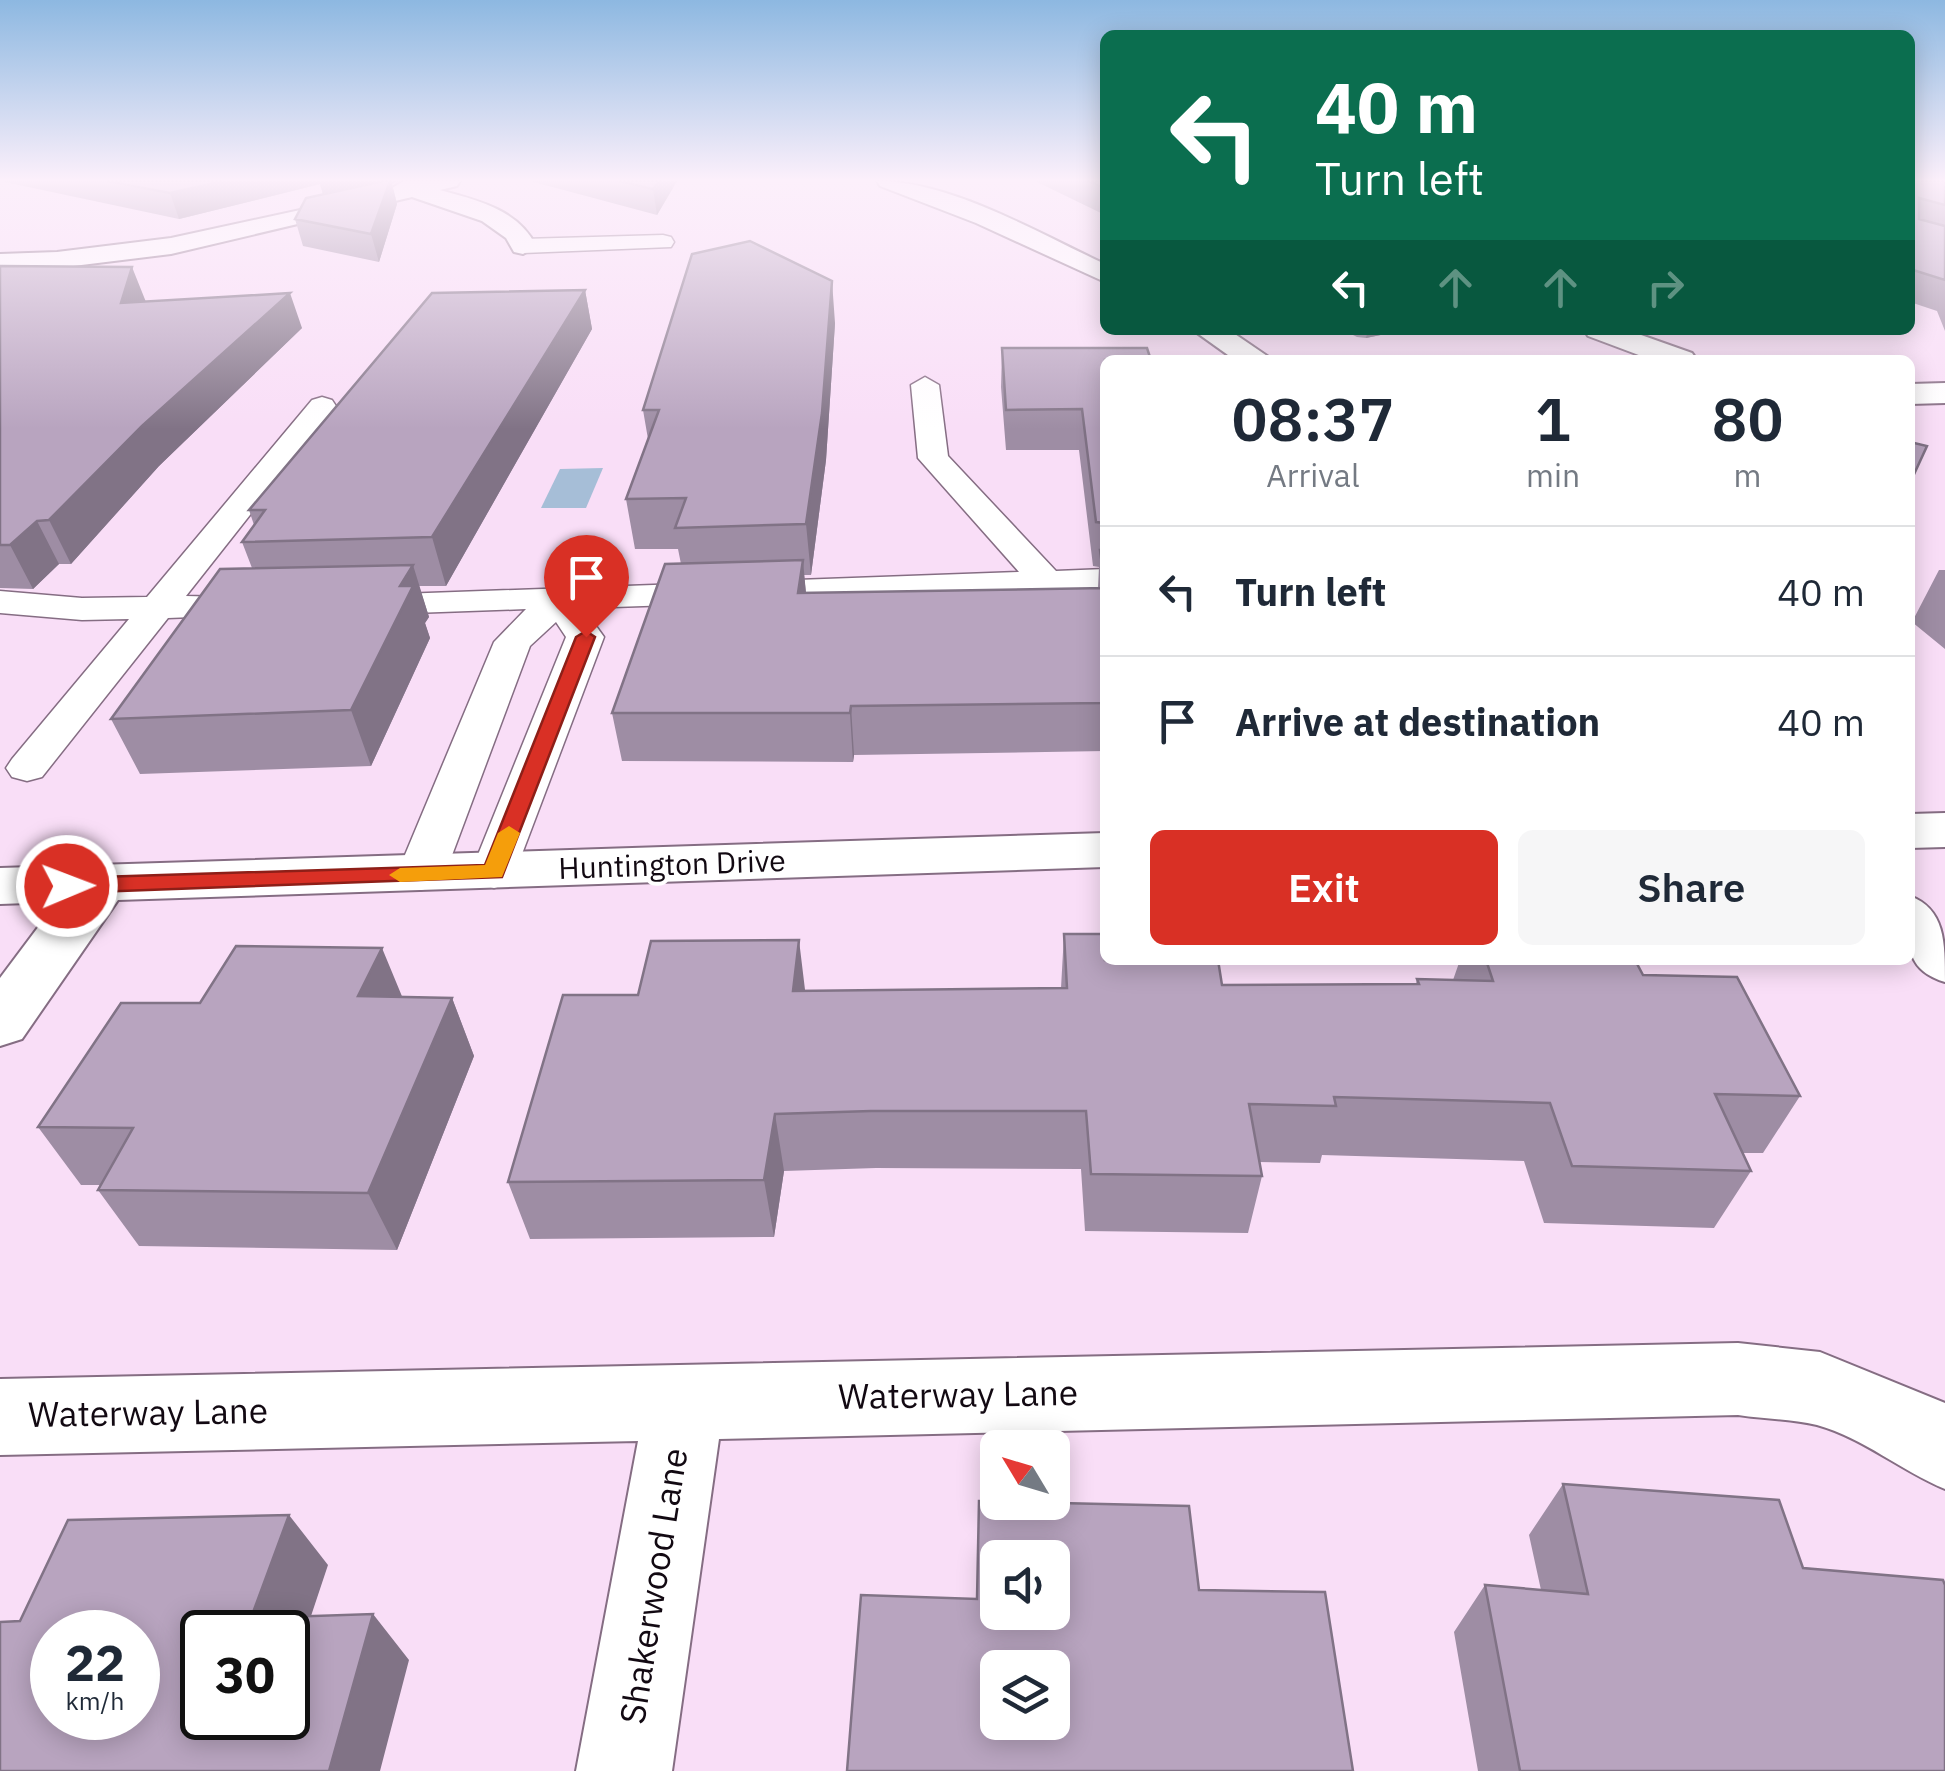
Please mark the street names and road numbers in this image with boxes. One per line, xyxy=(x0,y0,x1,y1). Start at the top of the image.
street label: Huntington Drive xyxy=(558,840,786,887)
street label: Waterway Lane xyxy=(838,1369,1078,1419)
street label: Waterway Lane xyxy=(28,1387,268,1437)
street label: Shakerwood Lane xyxy=(608,1445,698,1727)

